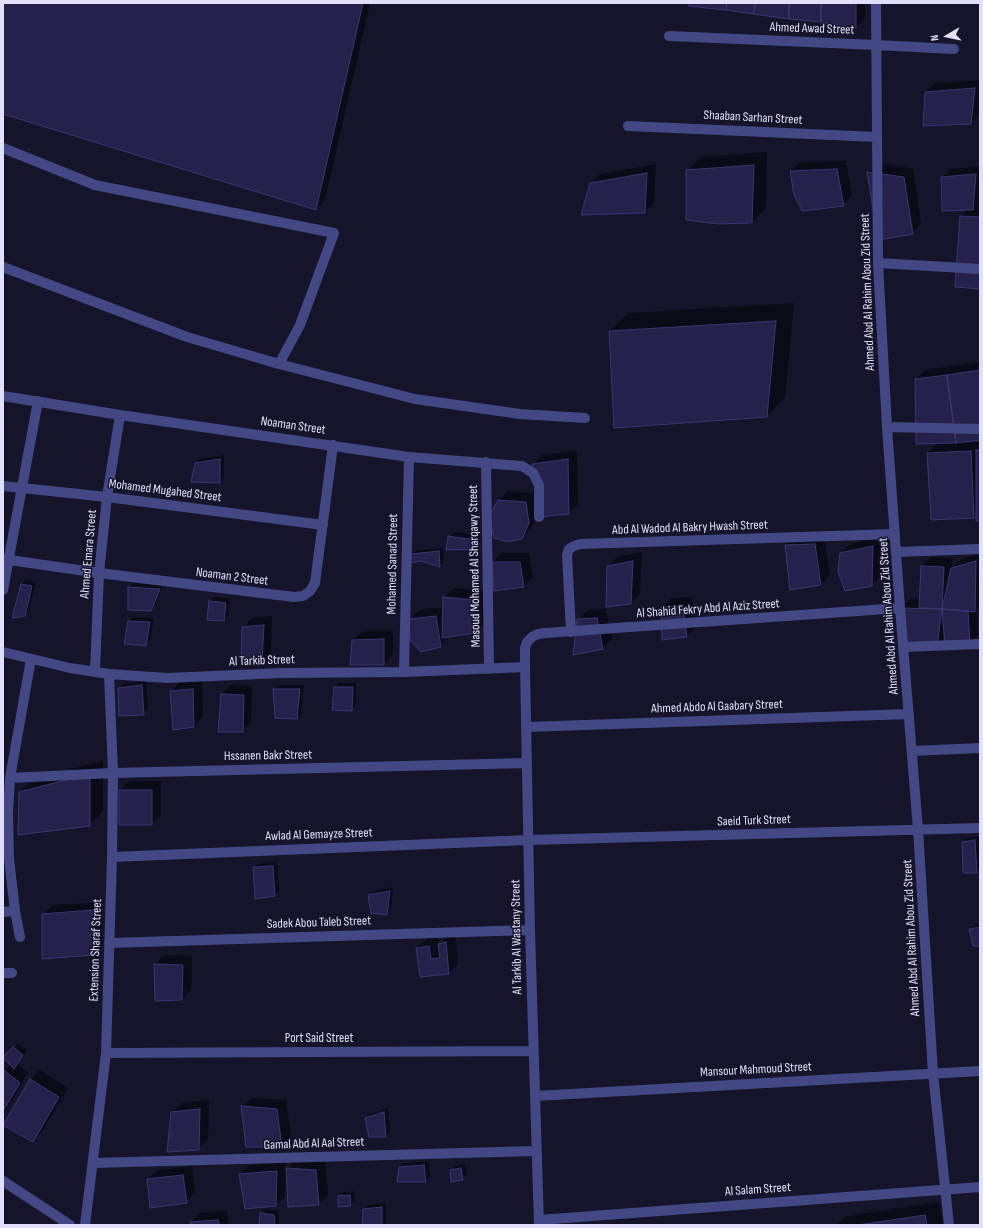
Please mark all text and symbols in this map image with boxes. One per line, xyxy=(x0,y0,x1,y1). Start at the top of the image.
north arrow xyxy=(927,16,967,56)
street label: Ahmed Awad Street xyxy=(769,20,855,38)
text: N xyxy=(928,34,942,42)
street label: Shaaban Sarhan Street xyxy=(703,108,803,128)
street label: Ahmed Abd Al Rahim Abou Zid Street xyxy=(857,213,879,371)
street label: Noaman Street xyxy=(260,414,326,438)
street label: Mohamed Mugahed Street xyxy=(108,476,222,506)
street label: Masoud Mohamed Al Sharqawy Street xyxy=(466,485,484,647)
street label: Ahmed Emara Street xyxy=(77,509,101,599)
street label: Mohamed Sanad Street xyxy=(384,513,402,615)
street label: Abd Al Wadod Al Bakry Hwash Street xyxy=(612,517,768,539)
street label: Ahmed Abd Al Rahim Abou Zid Street xyxy=(876,537,902,695)
street label: Noaman 2 Street xyxy=(195,565,269,589)
street label: Al Shahid Fekry Abd Al Aziz Street xyxy=(636,596,780,622)
street label: Al Tarkib Street xyxy=(229,652,295,670)
street label: Ahmed Abdo Al Gaabary Street xyxy=(651,697,783,717)
street label: Hssanen Bakr Street xyxy=(224,747,312,765)
street label: Saeid Turk Street xyxy=(717,812,791,830)
street label: Awlad Al Gemayze Street xyxy=(265,825,373,845)
street label: Ahmed Abd Al Rahim Abou Zid Street xyxy=(900,859,924,1017)
street label: Al Tarkib Al Wastany Street xyxy=(508,879,526,995)
street label: Extension Sharaf Street xyxy=(86,898,106,1002)
street label: Sadek Abou Taleb Street xyxy=(267,913,371,933)
street label: Port Said Street xyxy=(285,1031,353,1047)
street label: Mansour Mahmoud Street xyxy=(700,1059,812,1081)
street label: Gamal Abd Al Aal Street xyxy=(263,1134,365,1154)
street label: Al Salam Street xyxy=(725,1180,791,1200)

